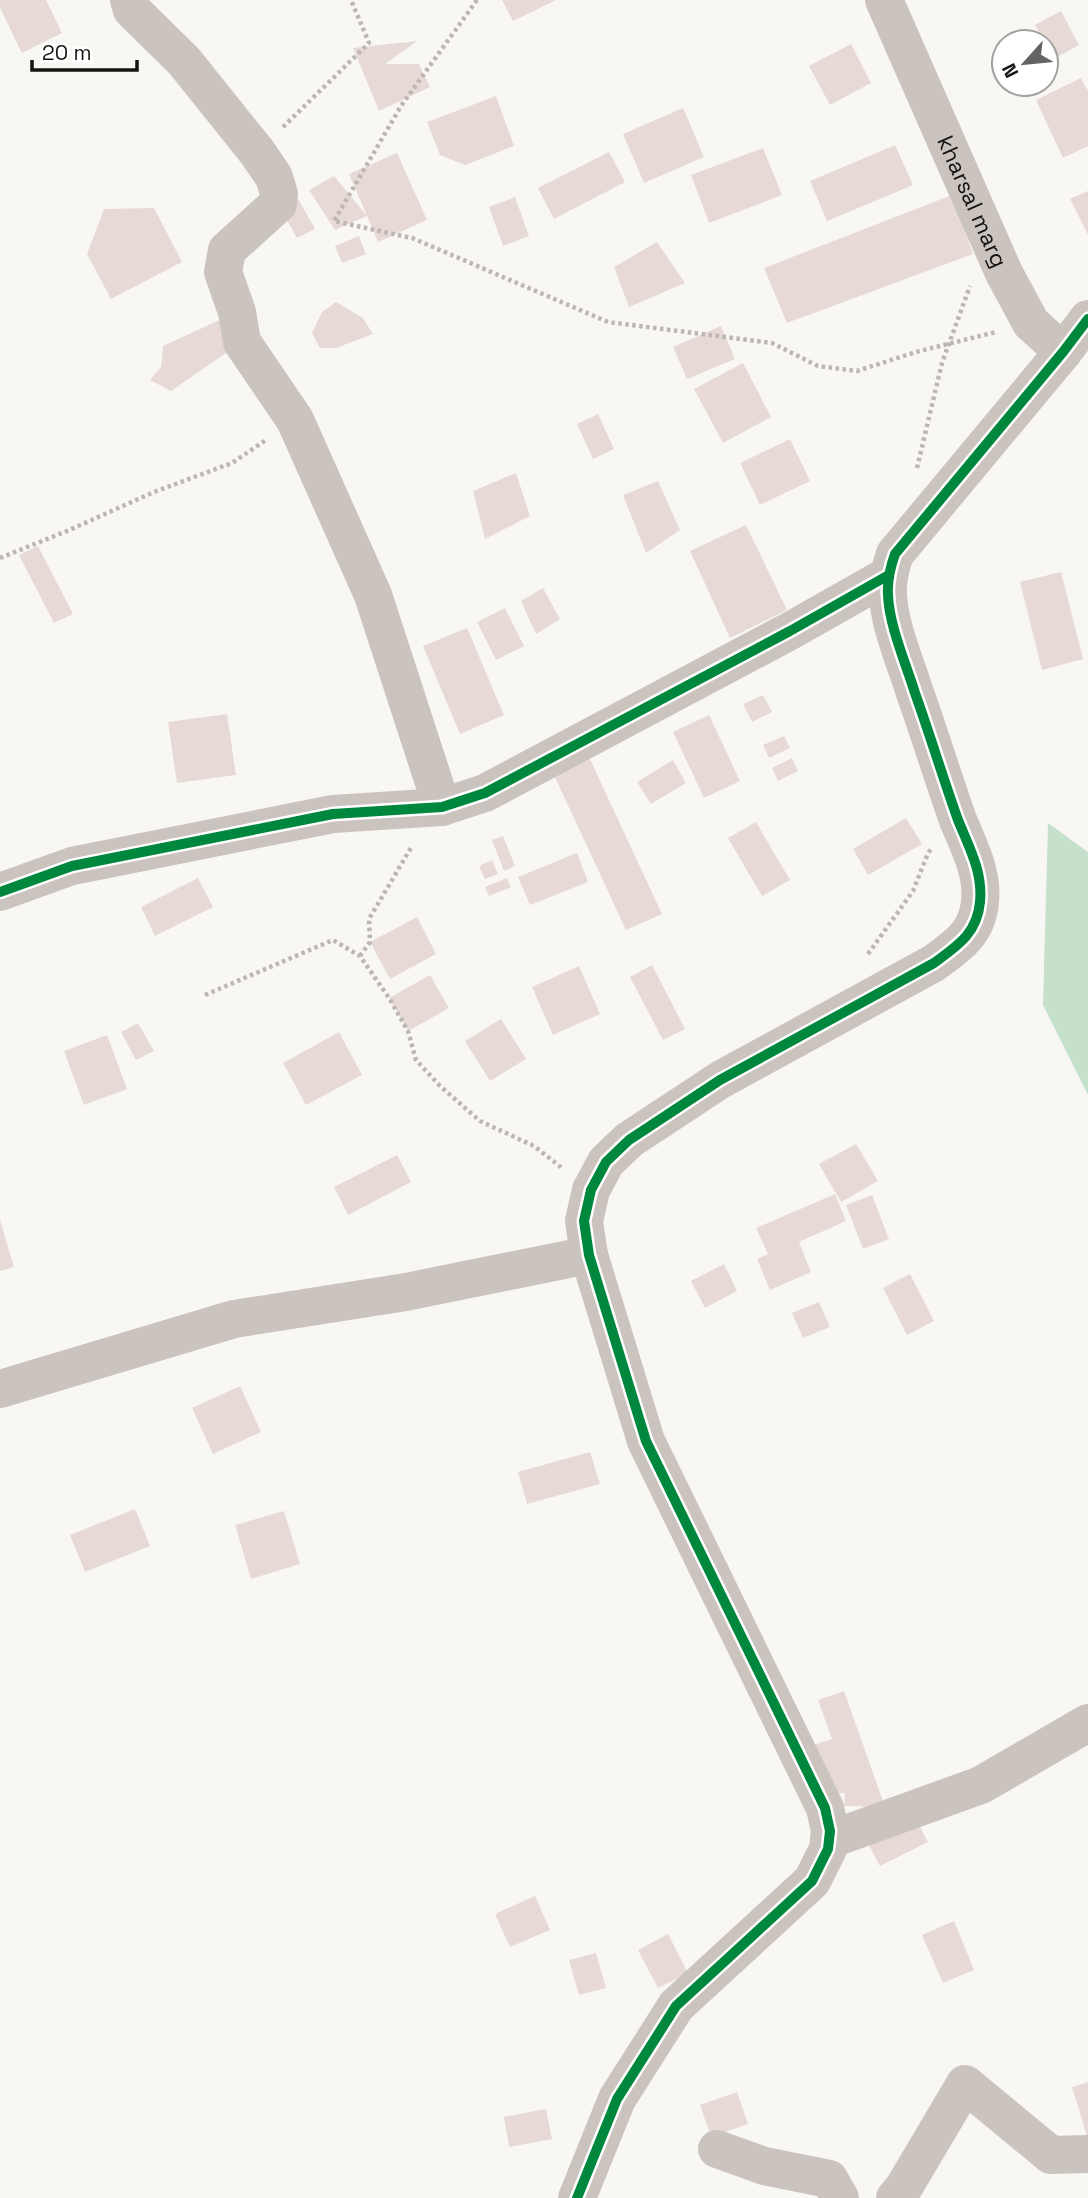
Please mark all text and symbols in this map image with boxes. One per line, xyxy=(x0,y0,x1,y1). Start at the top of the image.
scale bar xyxy=(32,28,136,72)
north arrow xyxy=(990,28,1060,98)
text: 20 m xyxy=(42,39,92,66)
text: N xyxy=(996,59,1024,82)
street label: kharsal marg xyxy=(930,131,1015,272)

